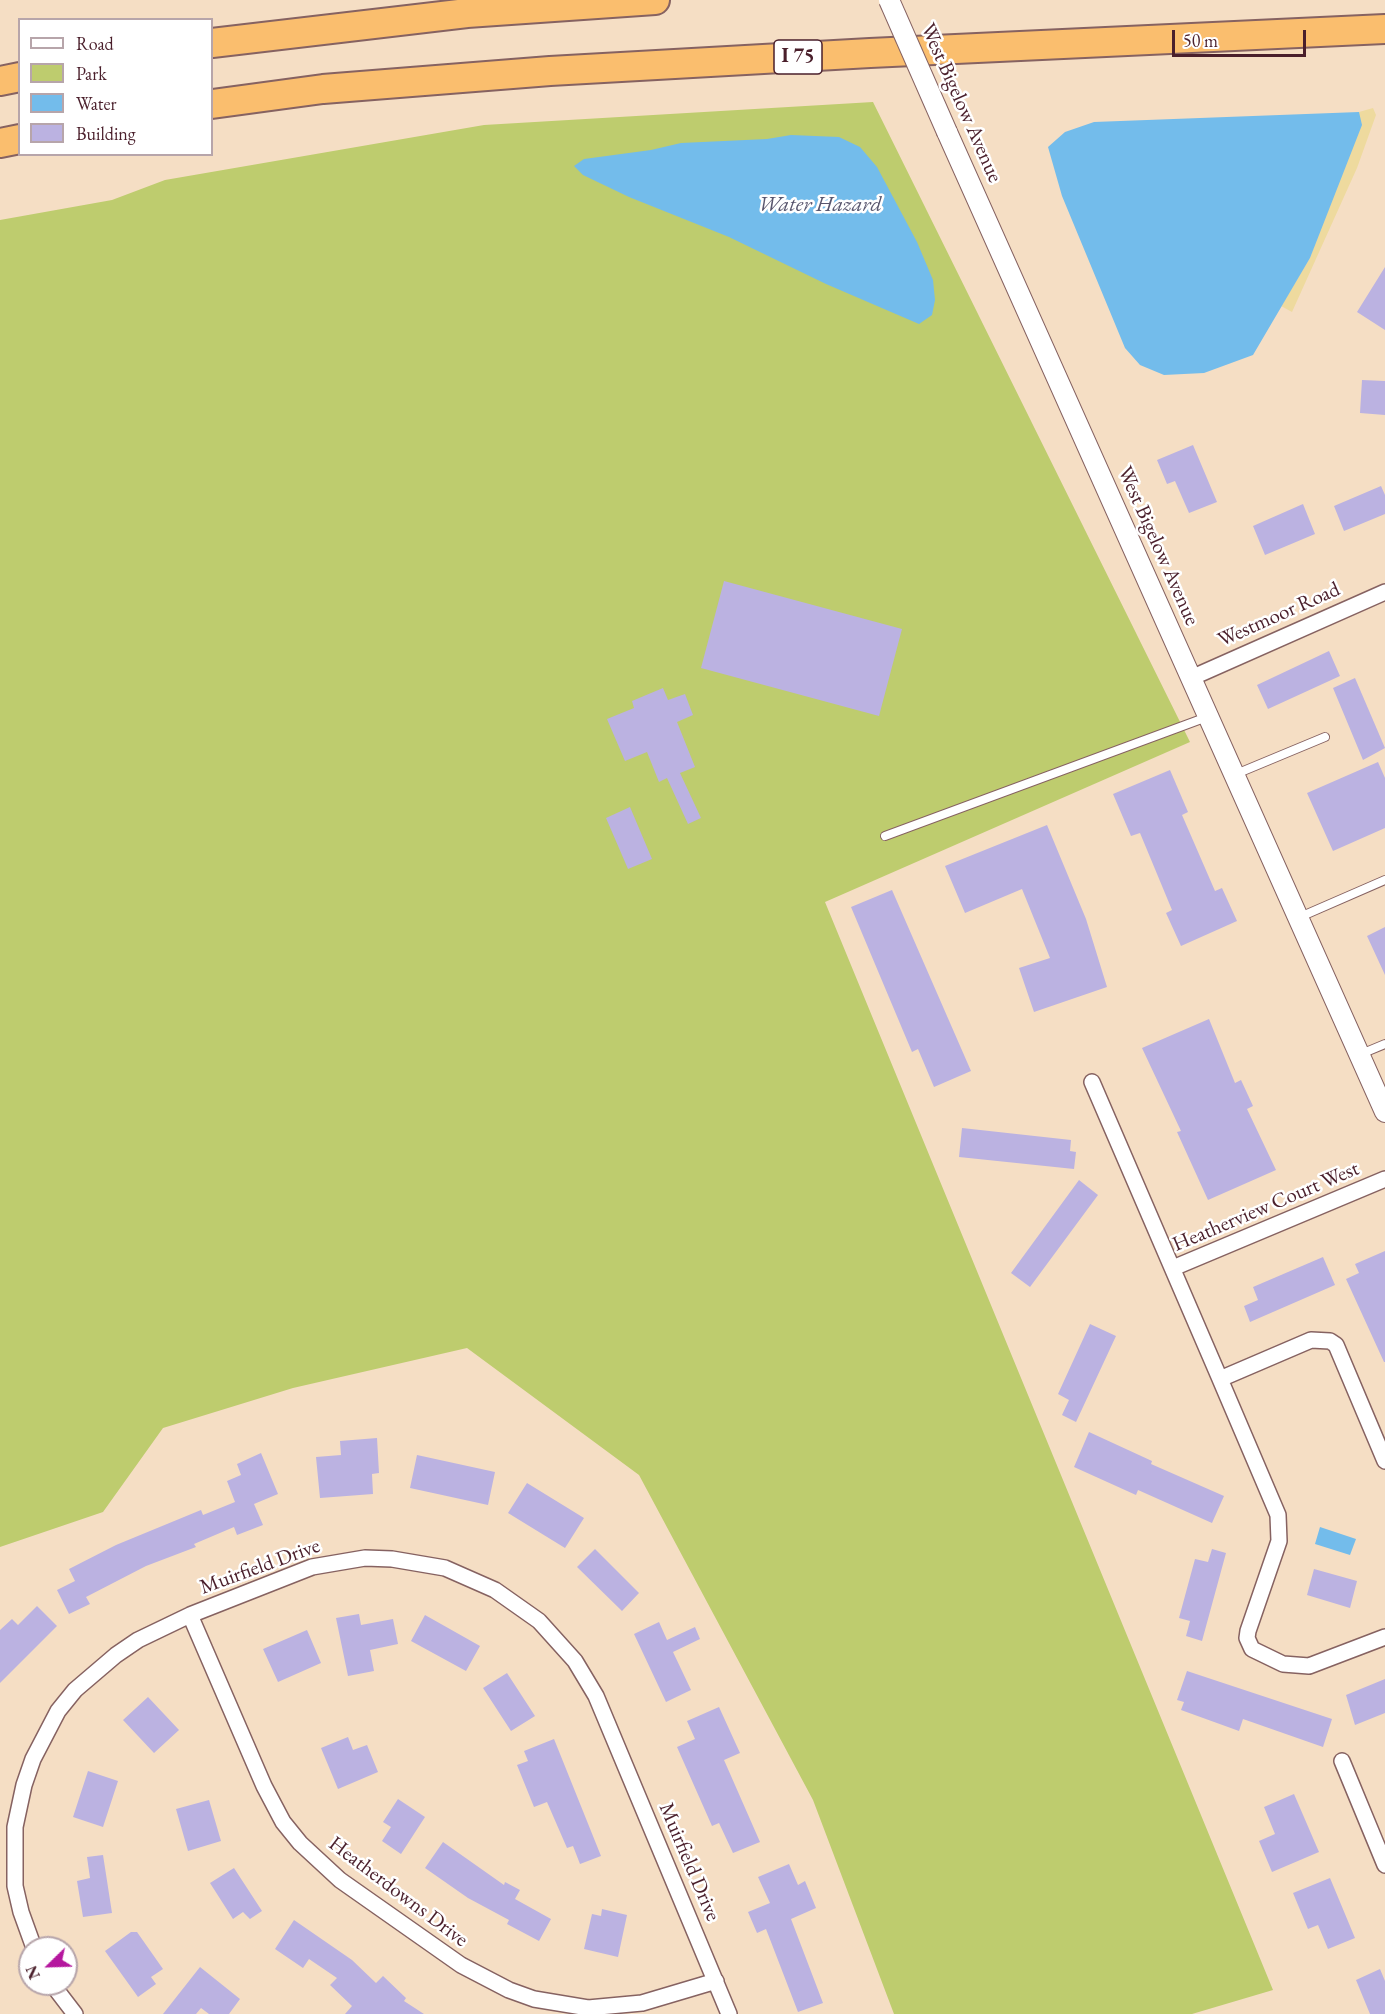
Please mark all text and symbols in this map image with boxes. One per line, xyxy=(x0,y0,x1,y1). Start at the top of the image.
legend xyxy=(18,18,213,156)
scale bar xyxy=(1175,18,1308,56)
street label: West Bigelow Avenue xyxy=(915,19,1007,187)
text: 50 m xyxy=(1183,29,1218,52)
text: Road xyxy=(76,32,114,55)
road number: I 75 xyxy=(774,40,822,74)
text: Park xyxy=(76,62,107,85)
text: Water xyxy=(76,92,117,115)
text: Building xyxy=(76,122,136,145)
water label: Water Hazard xyxy=(758,192,882,218)
street label: West Bigelow Avenue xyxy=(1112,462,1204,630)
street label: Westmoor Road xyxy=(1214,577,1344,653)
street label: Heatherview Court West xyxy=(1169,1156,1363,1258)
street label: Muirfield Drive xyxy=(197,1534,323,1600)
street label: Muirfield Drive xyxy=(653,1799,725,1925)
street label: Heatherdowns Drive xyxy=(323,1831,473,1953)
north arrow xyxy=(18,1936,78,1996)
text: N xyxy=(21,1962,45,1983)

